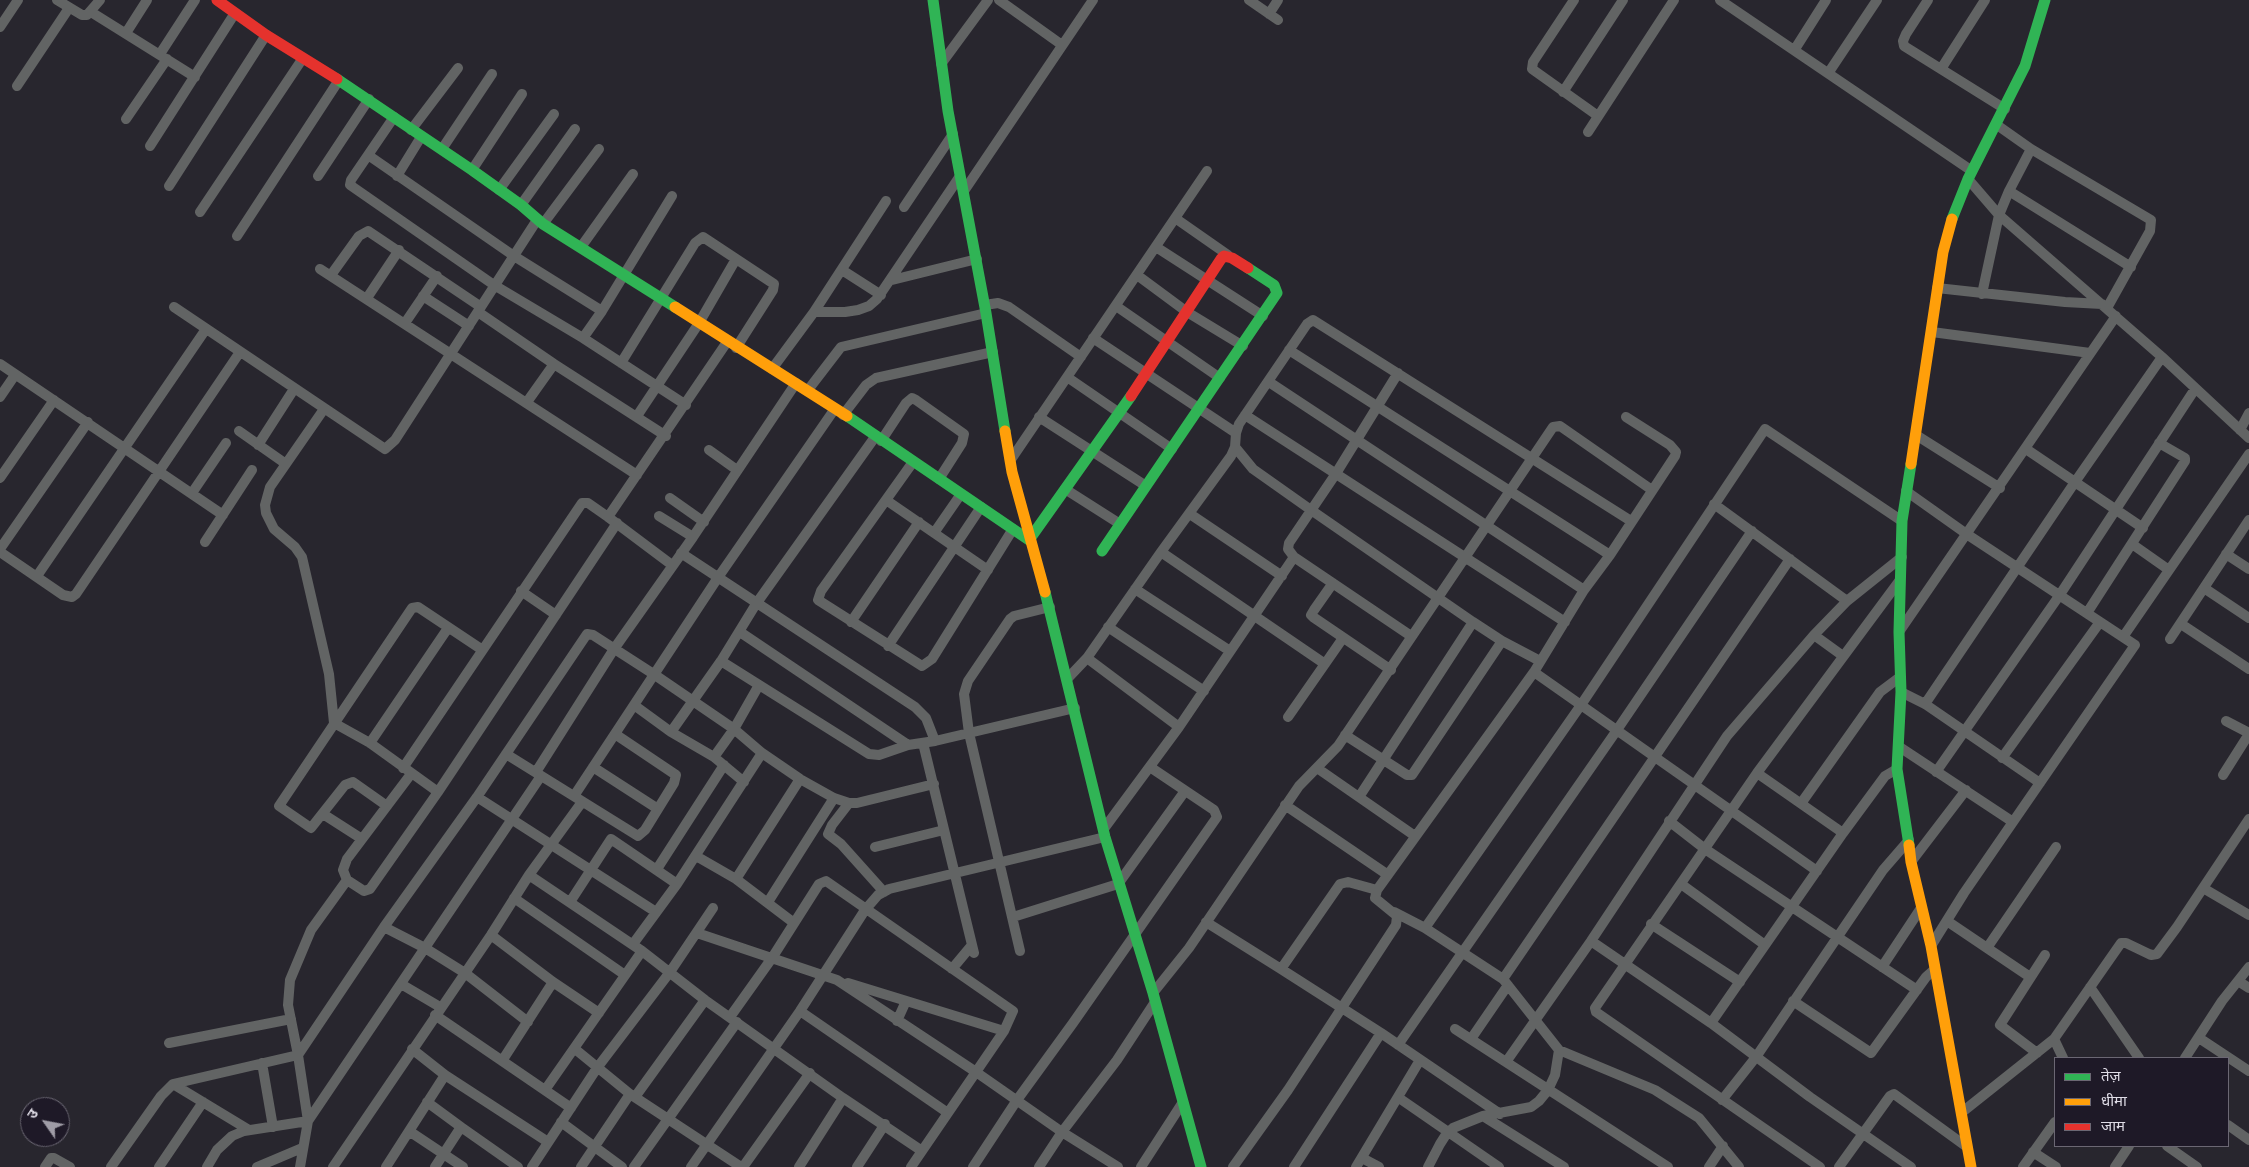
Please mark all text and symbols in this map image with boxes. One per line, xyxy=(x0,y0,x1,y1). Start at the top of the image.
legend xyxy=(2054,1057,2229,1147)
text: तेज़ xyxy=(2101,1067,2121,1085)
text: धीमा xyxy=(2101,1092,2127,1110)
north arrow xyxy=(20,1097,70,1147)
text: उ xyxy=(23,1106,42,1122)
text: जाम xyxy=(2101,1117,2125,1135)

